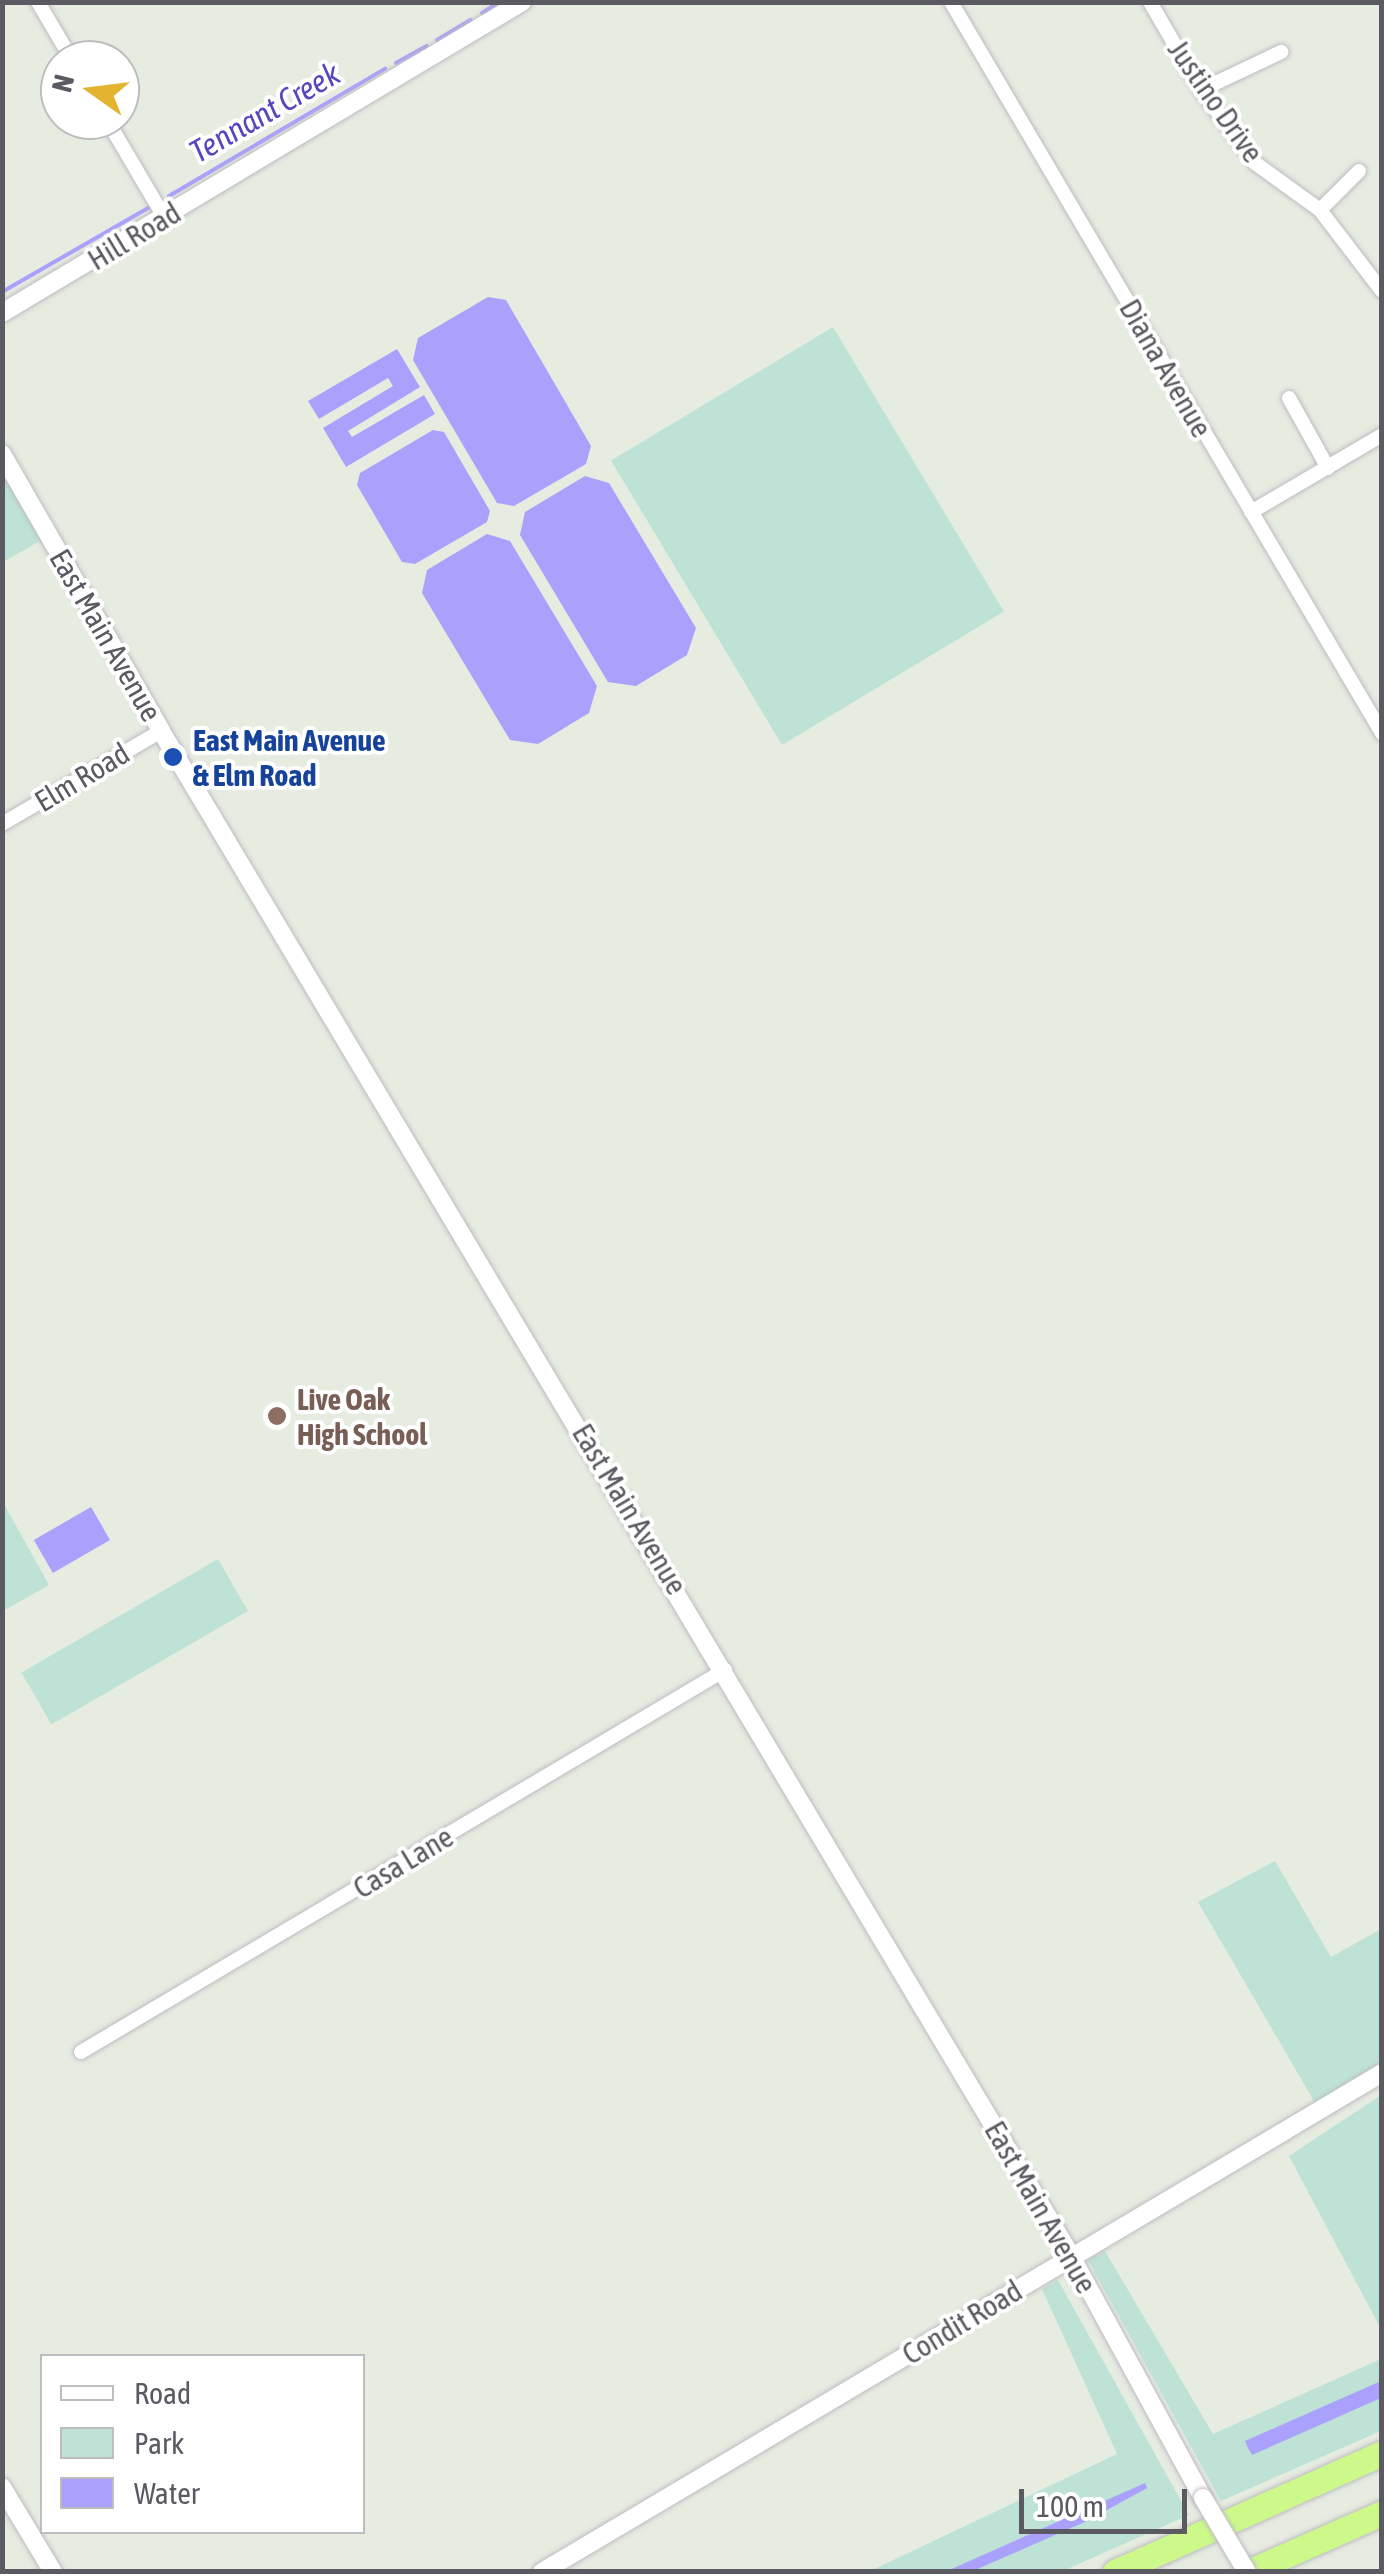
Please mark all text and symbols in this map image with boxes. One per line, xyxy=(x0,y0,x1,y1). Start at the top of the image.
street label: Justino Drive xyxy=(1161,33,1271,169)
north arrow xyxy=(40,40,140,140)
water label: Tennant Creek xyxy=(183,55,347,171)
text: N xyxy=(45,71,80,95)
street label: Hill Road xyxy=(81,194,187,278)
street label: Diana Avenue xyxy=(1112,293,1220,443)
street label: East Main Avenue xyxy=(42,543,170,727)
place label: East Main Avenue & Elm Road xyxy=(193,722,386,792)
street label: Elm Road xyxy=(28,735,136,819)
marker: East Main Avenue & Elm Road xyxy=(162,746,184,768)
place label: Live Oak High School xyxy=(297,1381,427,1452)
marker: Live Oak High School xyxy=(266,1405,288,1427)
street label: East Main Avenue xyxy=(565,1417,695,1601)
street label: Casa Lane xyxy=(347,1818,459,1906)
street label: East Main Avenue xyxy=(977,2115,1105,2299)
street label: Condit Road xyxy=(896,2272,1028,2372)
legend xyxy=(40,2354,365,2534)
text: Road xyxy=(134,2376,191,2410)
text: Park xyxy=(134,2426,184,2460)
scale bar xyxy=(1024,2469,1192,2531)
text: Water xyxy=(134,2476,200,2510)
text: 100 m xyxy=(1036,2489,1104,2523)

